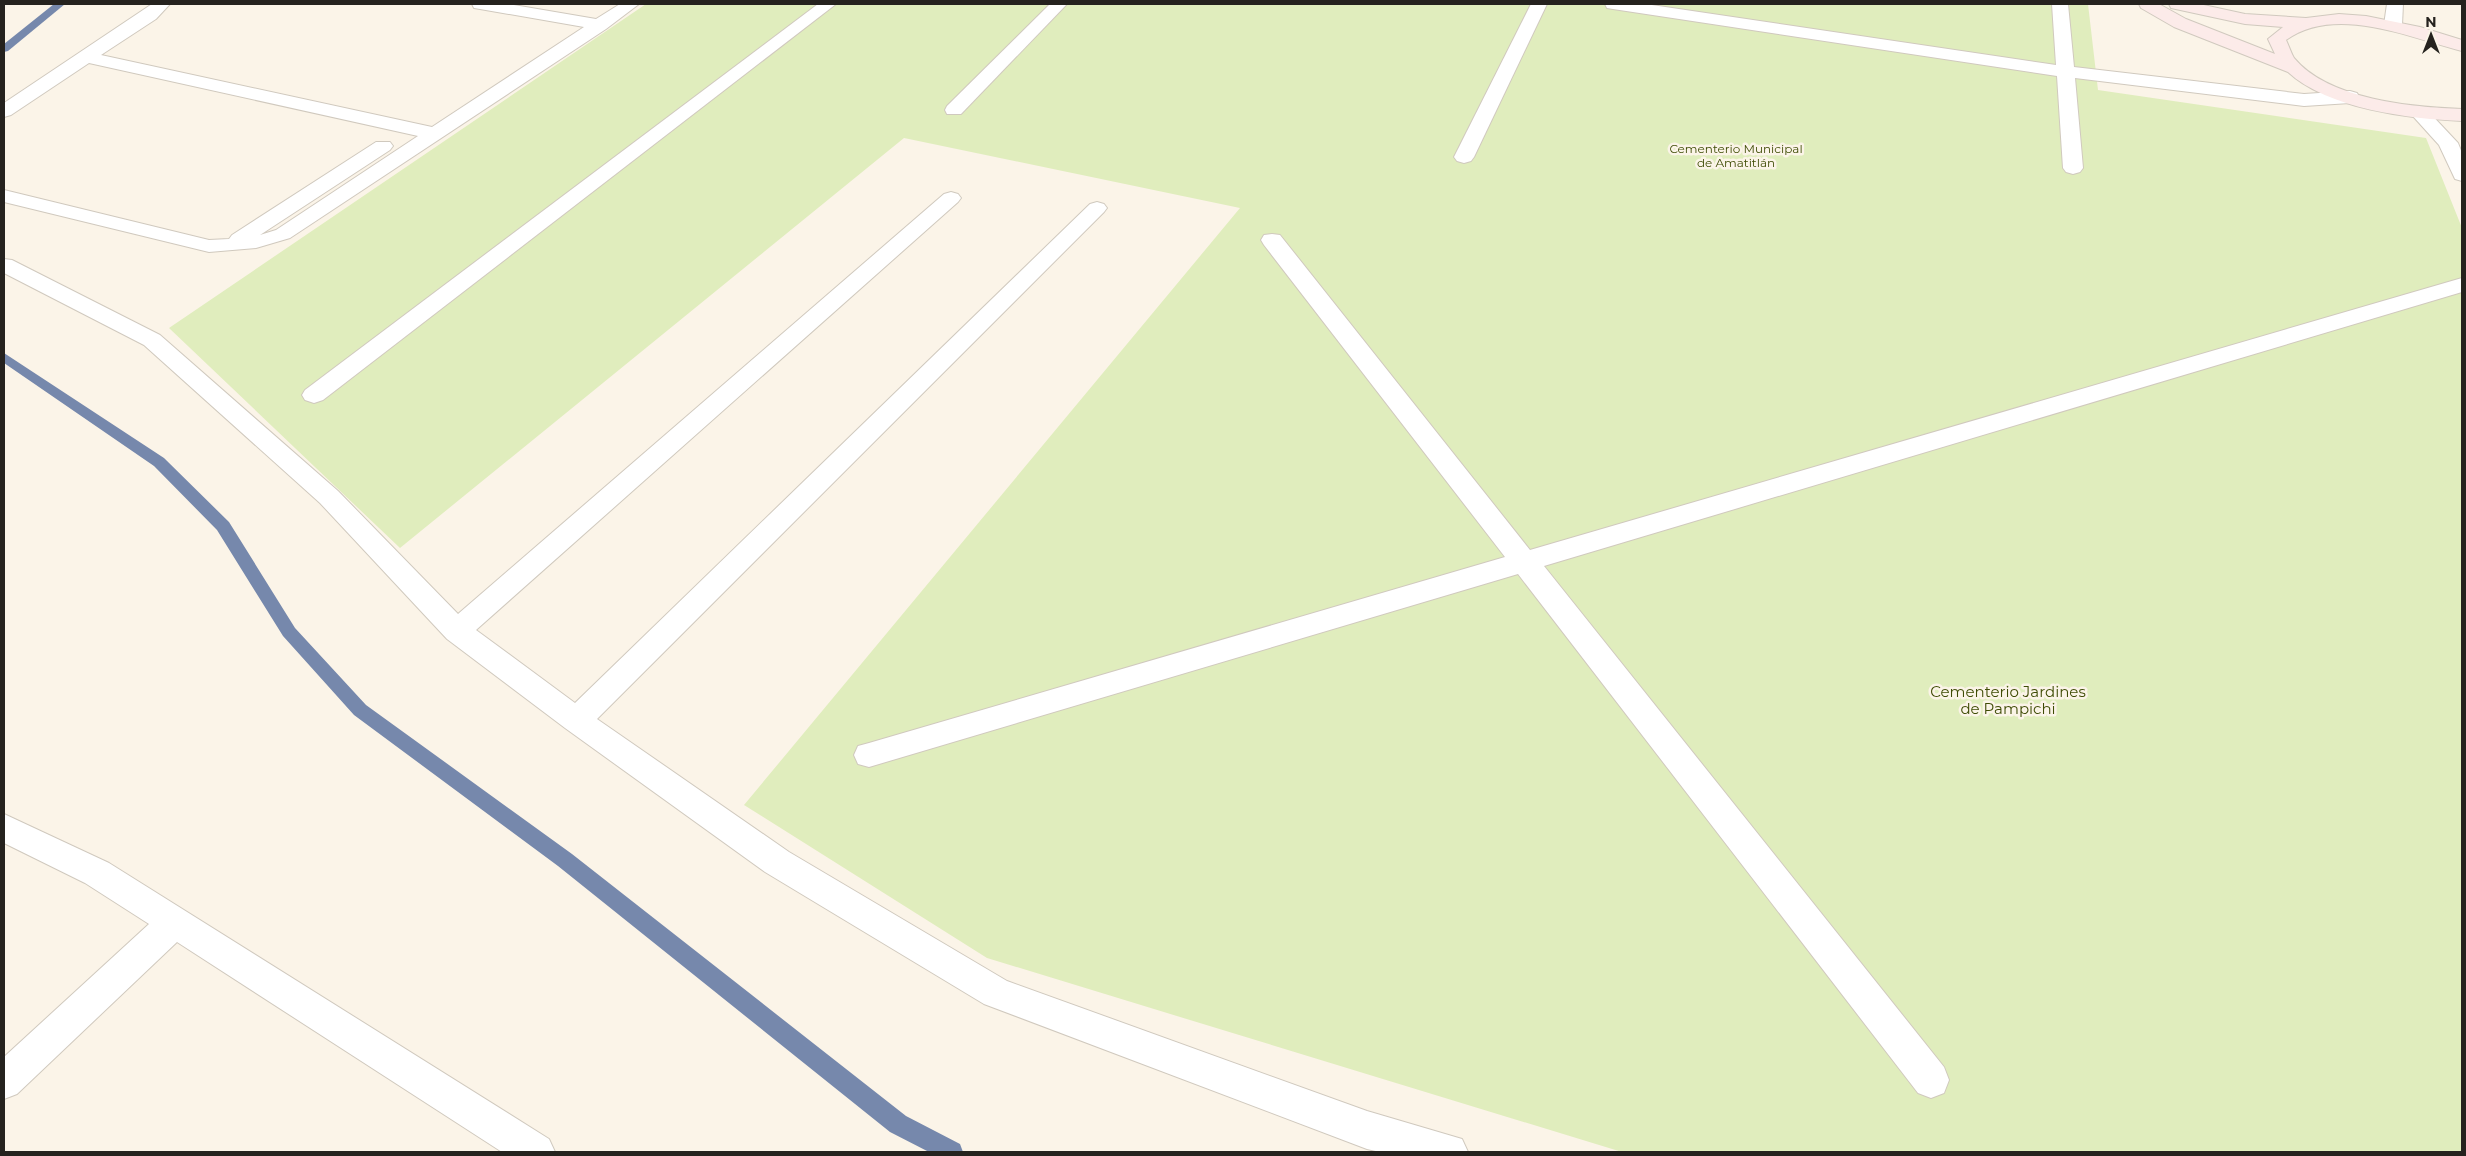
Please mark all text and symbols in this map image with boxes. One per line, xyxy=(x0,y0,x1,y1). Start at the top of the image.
north arrow xyxy=(2406,10,2456,60)
text: N xyxy=(2425,13,2437,31)
park label: Cementerio Municipal de Amatitlán xyxy=(1669,141,1803,170)
park label: Cementerio Jardines de Pampichi xyxy=(1930,682,2086,718)

